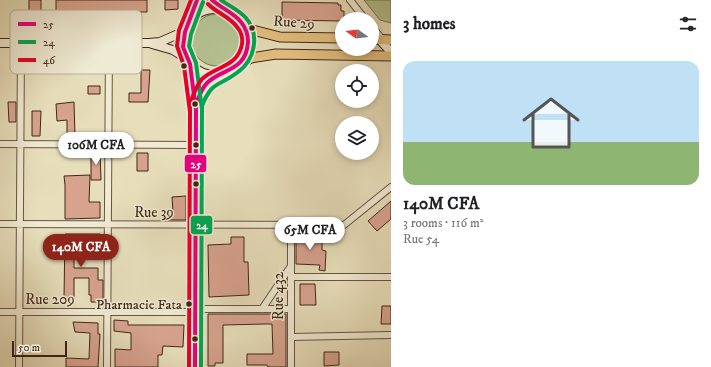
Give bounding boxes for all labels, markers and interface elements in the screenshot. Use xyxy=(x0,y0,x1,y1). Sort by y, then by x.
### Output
legend xyxy=(10,10,142,74)
street label: Rue 29 xyxy=(273,12,315,33)
north arrow xyxy=(335,12,379,56)
map controls xyxy=(335,12,379,160)
text: 3 homes xyxy=(403,13,456,35)
icon: filters xyxy=(677,13,699,35)
text: 25 xyxy=(43,18,54,32)
unlabelled marker xyxy=(247,23,257,33)
text: 24 xyxy=(43,36,55,50)
text: 46 xyxy=(43,54,56,68)
unlabelled marker xyxy=(179,61,189,71)
button: locate xyxy=(335,64,379,108)
icon: home xyxy=(515,87,587,159)
unlabelled marker xyxy=(190,99,200,109)
button: layers xyxy=(335,116,379,160)
pin: 106M CFA xyxy=(55,132,137,166)
text: 106M CFA xyxy=(67,137,125,153)
unlabelled marker xyxy=(191,140,201,150)
line badge: 25 xyxy=(184,154,207,173)
text: 25 xyxy=(191,158,202,172)
unlabelled marker xyxy=(191,179,201,189)
text: 140M CFA xyxy=(403,193,479,215)
street label: Rue 39 xyxy=(134,203,174,222)
line badge: 24 xyxy=(190,215,213,235)
text: 3 rooms · 116 m² xyxy=(403,215,484,231)
pin: 65M CFA xyxy=(273,217,347,251)
text: 24 xyxy=(196,219,209,233)
text: 65M CFA xyxy=(284,222,336,238)
text: Rue 54 xyxy=(403,231,439,247)
pin: 140M CFA xyxy=(40,234,122,268)
text: 140M CFA xyxy=(52,239,110,255)
street label: Rue 432 xyxy=(269,271,288,320)
street label: Rue 209 xyxy=(25,290,75,309)
place label: Pharmacie Fata xyxy=(96,296,182,314)
marker: Pharmacie Fata xyxy=(184,299,194,309)
unlabelled marker xyxy=(190,334,200,344)
scale bar xyxy=(12,339,67,358)
text: 50 m xyxy=(18,341,40,355)

